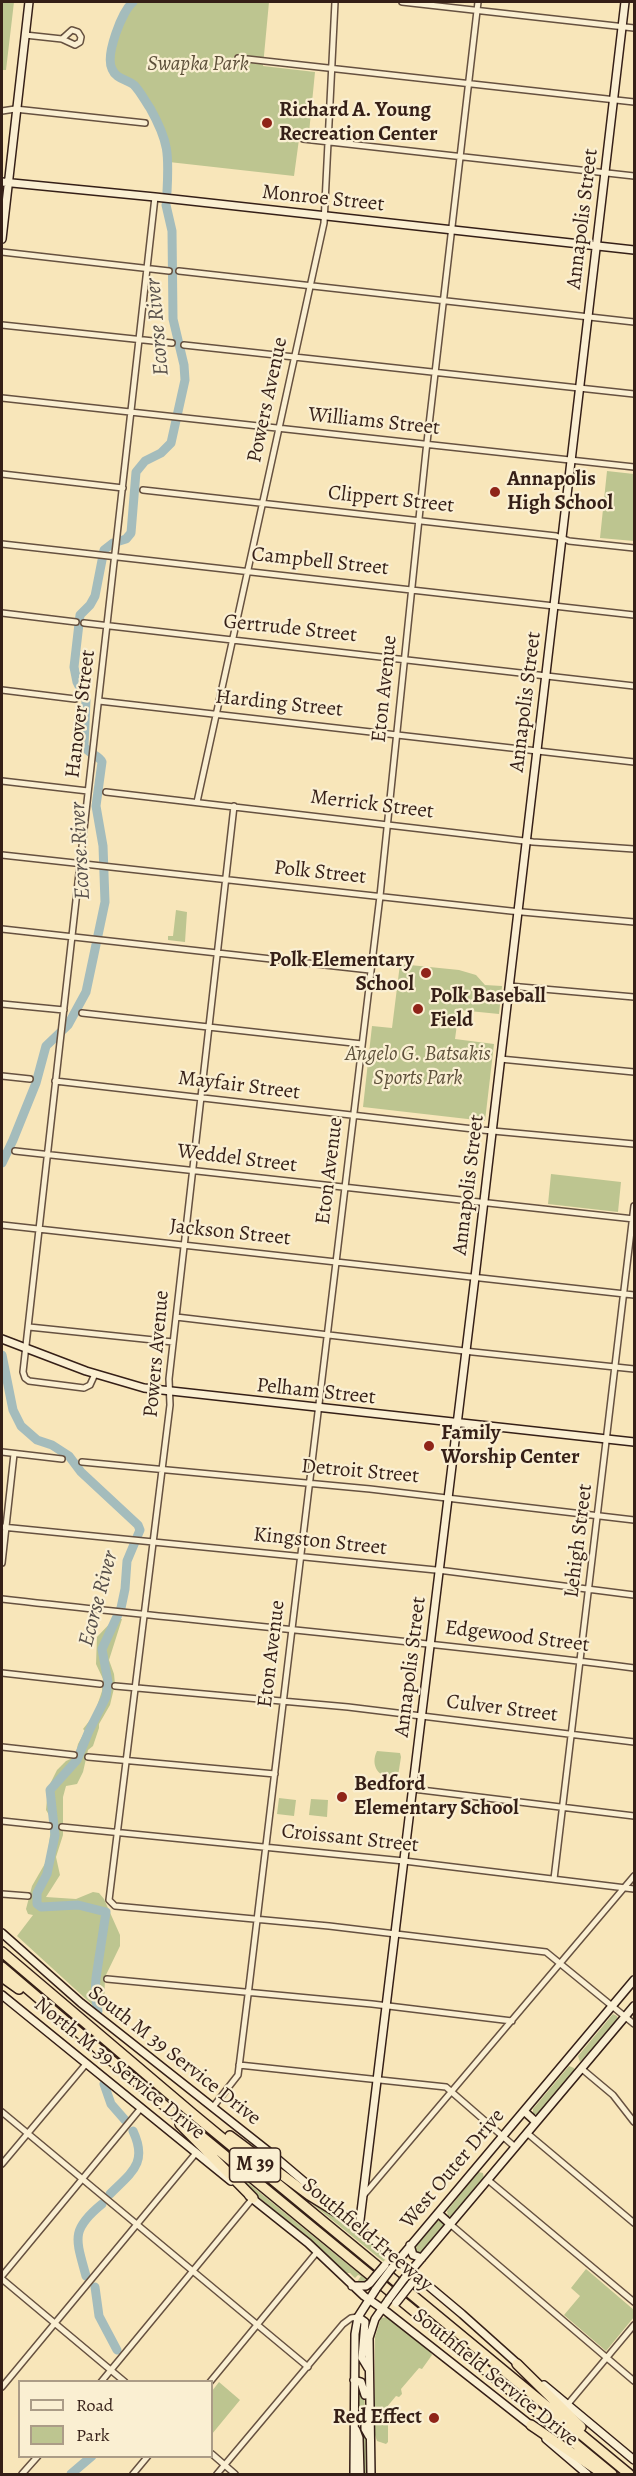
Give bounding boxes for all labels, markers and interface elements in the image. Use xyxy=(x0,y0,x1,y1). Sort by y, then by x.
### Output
park label: Swapka Park xyxy=(147,52,249,78)
place label: Richard A. Young Recreation Center xyxy=(279,98,438,148)
marker: Richard A. Young Recreation Center xyxy=(260,116,274,130)
street label: Annapolis Street xyxy=(562,147,604,291)
street label: Monroe Street xyxy=(261,180,385,218)
water label: Ecorse River xyxy=(141,277,175,377)
street label: Powers Avenue xyxy=(242,335,294,465)
street label: Williams Street xyxy=(307,403,441,441)
place label: Annapolis High School xyxy=(507,467,613,517)
street label: Clippert Street xyxy=(327,481,455,519)
marker: Annapolis High School xyxy=(488,485,502,499)
street label: Campbell Street xyxy=(250,542,390,582)
street label: Gertrude Street xyxy=(222,609,358,649)
street label: Annapolis Street xyxy=(505,630,547,774)
street label: Eton Avenue xyxy=(367,634,403,744)
street label: Hanover Street xyxy=(61,648,101,780)
street label: Harding Street xyxy=(214,685,344,723)
street label: Merrick Street xyxy=(309,785,435,825)
water label: Ecorse River xyxy=(65,802,97,900)
street label: Polk Street xyxy=(273,856,367,890)
place label: Polk Elementary School xyxy=(269,948,414,998)
marker: Polk Elementary School xyxy=(419,966,433,980)
place label: Polk Baseball Field xyxy=(430,984,546,1034)
marker: Polk Baseball Field xyxy=(411,1002,425,1016)
park label: Angelo G. Batsakis Sports Park xyxy=(345,1042,491,1092)
street label: Mayfair Street xyxy=(177,1066,301,1106)
street label: Annapolis Street xyxy=(448,1113,490,1257)
street label: Eton Avenue xyxy=(311,1116,349,1226)
street label: Weddel Street xyxy=(176,1139,298,1179)
street label: Jackson Street xyxy=(168,1214,292,1252)
street label: Powers Avenue xyxy=(139,1289,175,1419)
street label: Pelham Street xyxy=(255,1373,377,1411)
place label: Family Worship Center xyxy=(441,1421,580,1471)
marker: Family Worship Center xyxy=(422,1439,436,1453)
street label: Detroit Street xyxy=(300,1454,420,1490)
street label: Lehigh Street xyxy=(560,1483,598,1599)
street label: Kingston Street xyxy=(252,1522,388,1562)
water label: Ecorse River xyxy=(74,1548,124,1650)
street label: Annapolis Street xyxy=(390,1595,432,1739)
street label: Eton Avenue xyxy=(253,1599,291,1709)
street label: Edgewood Street xyxy=(443,1616,591,1658)
street label: Culver Street xyxy=(445,1690,559,1728)
place label: Bedford Elementary School xyxy=(354,1772,519,1822)
marker: Bedford Elementary School xyxy=(335,1790,349,1804)
street label: Croissant Street xyxy=(280,1819,420,1859)
street label: South M 39 Service Drive xyxy=(83,1981,265,2131)
street label: North M 39 Service Drive xyxy=(28,1992,210,2146)
street label: West Outer Drive xyxy=(396,2104,510,2234)
road number: M 39 xyxy=(230,2148,280,2182)
street label: Southfield Freeway xyxy=(296,2173,438,2297)
street label: Southfield Service Drive xyxy=(407,2303,583,2453)
legend xyxy=(18,2380,213,2458)
text: Road xyxy=(76,2393,113,2417)
place label: Red Effect xyxy=(333,2405,422,2431)
marker: Red Effect xyxy=(427,2411,441,2425)
text: Park xyxy=(76,2423,110,2447)

